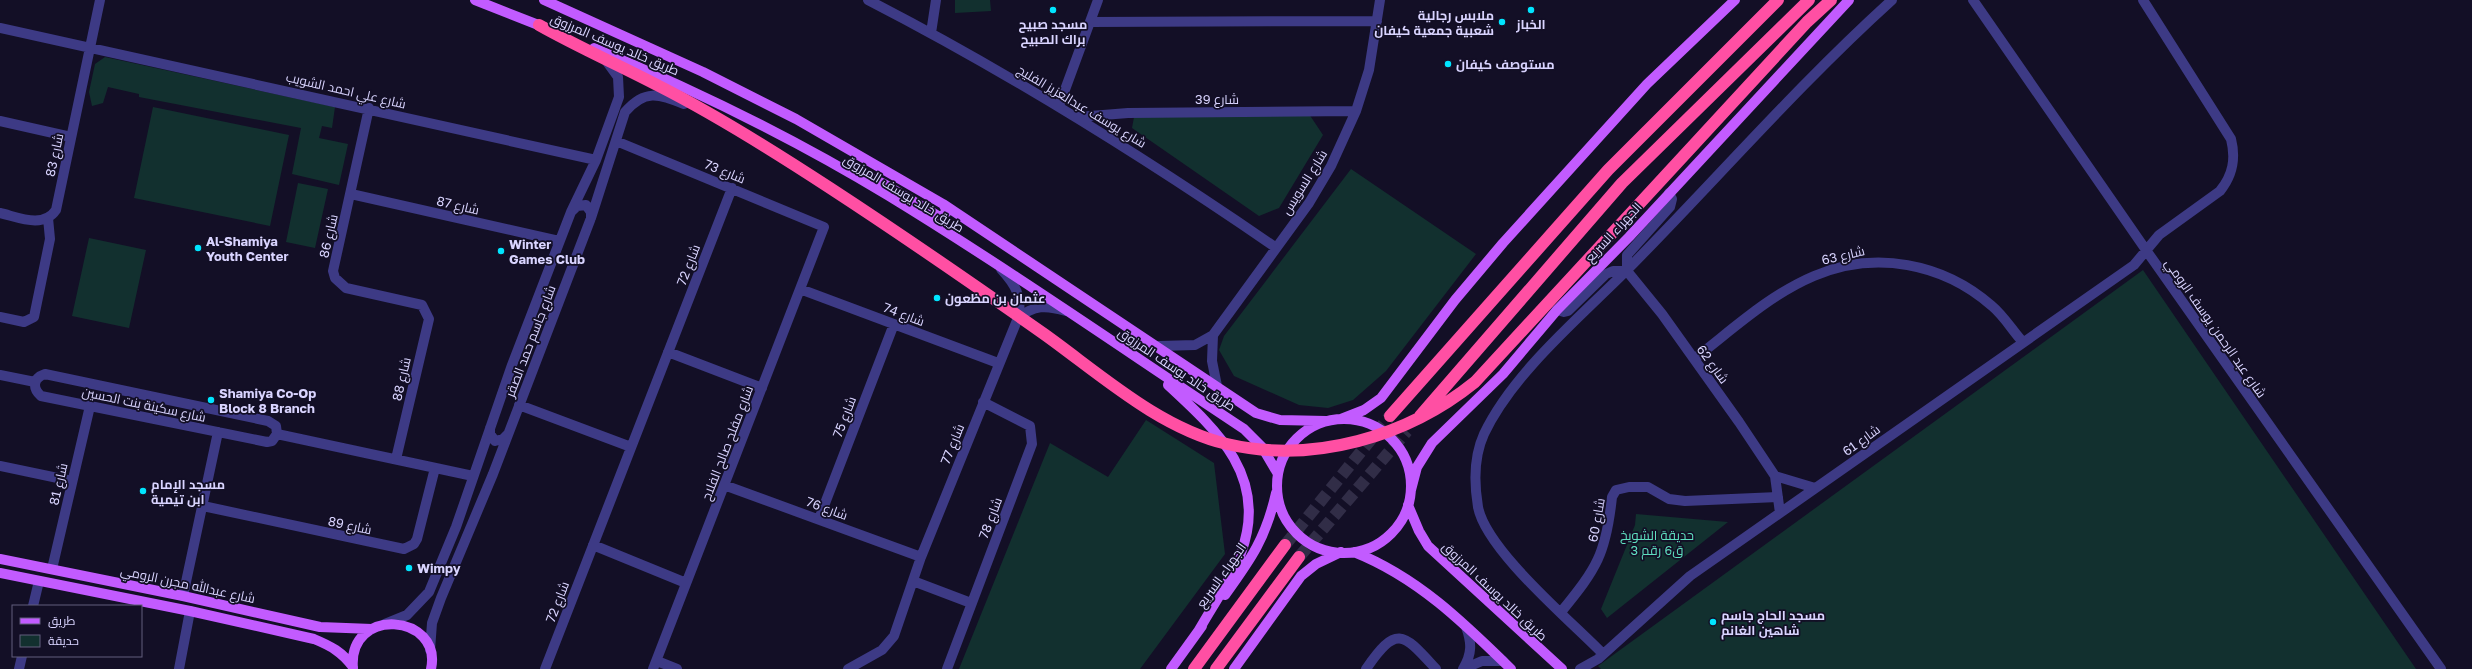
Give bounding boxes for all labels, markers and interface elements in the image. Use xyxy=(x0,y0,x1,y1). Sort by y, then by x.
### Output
marker: مسجد صبيح براك الصبيح xyxy=(1048,5,1058,15)
marker: الخباز xyxy=(1526,5,1536,15)
place label: ملابس رجالية شعبية جمعية كيفان xyxy=(1374,7,1494,38)
street label: طريق خالد يوسف المرزوق xyxy=(548,10,682,78)
place label: مسجد صبيح براك الصبيح xyxy=(1019,16,1087,48)
place label: الخباز xyxy=(1515,16,1546,33)
marker: ملابس رجالية شعبية جمعية كيفان xyxy=(1497,17,1507,27)
place label: مستوصف كيفان xyxy=(1456,56,1555,73)
marker: مستوصف كيفان xyxy=(1443,59,1453,69)
street label: شارع يوسف عبدالعزيز الفليج xyxy=(1014,61,1149,152)
street label: شارع علي احمد الشويب xyxy=(284,68,408,115)
street label: 39 شارع xyxy=(1195,91,1239,108)
street label: شارع 83 xyxy=(42,132,67,178)
street label: شارع السويس xyxy=(1278,146,1331,218)
street label: طريق خالد يوسف المرزوق xyxy=(841,151,967,235)
street label: شارع 73 xyxy=(702,156,748,187)
street label: شارع 87 xyxy=(435,192,481,219)
street label: الجهراء السريع xyxy=(1581,199,1645,266)
street label: شارع 86 xyxy=(315,213,342,260)
place label: Al-Shamiya Youth Center xyxy=(206,233,289,264)
place label: Winter Games Club xyxy=(509,236,585,267)
street label: شارع 72 xyxy=(673,242,704,288)
street label: شارع 63 xyxy=(1820,242,1866,269)
marker: Al-Shamiya Youth Center xyxy=(193,243,203,253)
marker: Winter Games Club xyxy=(496,246,506,256)
street label: شارع عبد الرحمن يوسف الرومي xyxy=(2159,255,2270,402)
street label: شارع جاسم حمد الصقر xyxy=(501,283,561,401)
place label: عثمان بن مظعون xyxy=(945,290,1045,307)
marker: عثمان بن مظعون xyxy=(932,293,942,303)
street label: شارع 74 xyxy=(881,299,927,330)
street label: طريق خالد يوسف المرزوق xyxy=(1115,324,1239,414)
street label: شارع 62 xyxy=(1693,342,1732,387)
street label: شارع 88 xyxy=(388,356,415,403)
street label: شارع سكينة بنت الحسين xyxy=(80,383,207,426)
street label: شارع مفلح صالح الفلاح xyxy=(698,383,757,503)
place label: Shamiya Co-Op Block 8 Branch xyxy=(219,385,316,416)
street label: شارع 75 xyxy=(829,394,860,440)
marker: Shamiya Co-Op Block 8 Branch xyxy=(206,395,216,405)
street label: شارع 77 xyxy=(937,421,968,467)
street label: شارع 61 xyxy=(1839,421,1884,460)
street label: شارع 81 xyxy=(45,461,72,507)
place label: مسجد الإمام ابن تيمية xyxy=(151,476,225,507)
marker: مسجد الإمام ابن تيمية xyxy=(138,486,148,496)
street label: شارع 76 xyxy=(804,493,850,524)
street label: شارع 78 xyxy=(975,495,1006,541)
street label: شارع 60 xyxy=(1584,497,1609,543)
street label: شارع 89 xyxy=(326,513,373,538)
park label: حديقة الشويخ ق6 رقم 3 xyxy=(1620,527,1694,560)
street label: طريق خالد يوسف المرزوق xyxy=(1439,538,1551,644)
street label: الجهراء السريع xyxy=(1193,539,1250,611)
place label: Wimpy xyxy=(417,560,461,576)
street label: شارع عبدالله مجرن الرومي xyxy=(119,562,257,609)
marker: Wimpy xyxy=(404,563,414,573)
street label: شارع 72 xyxy=(542,579,573,625)
legend xyxy=(12,605,142,657)
place label: مسجد الحاج جاسم شاهين الغانم xyxy=(1721,607,1825,640)
text: طريق xyxy=(48,613,76,628)
marker: مسجد الحاج جاسم شاهين الغانم xyxy=(1708,617,1718,627)
text: حديقة xyxy=(48,633,79,648)

